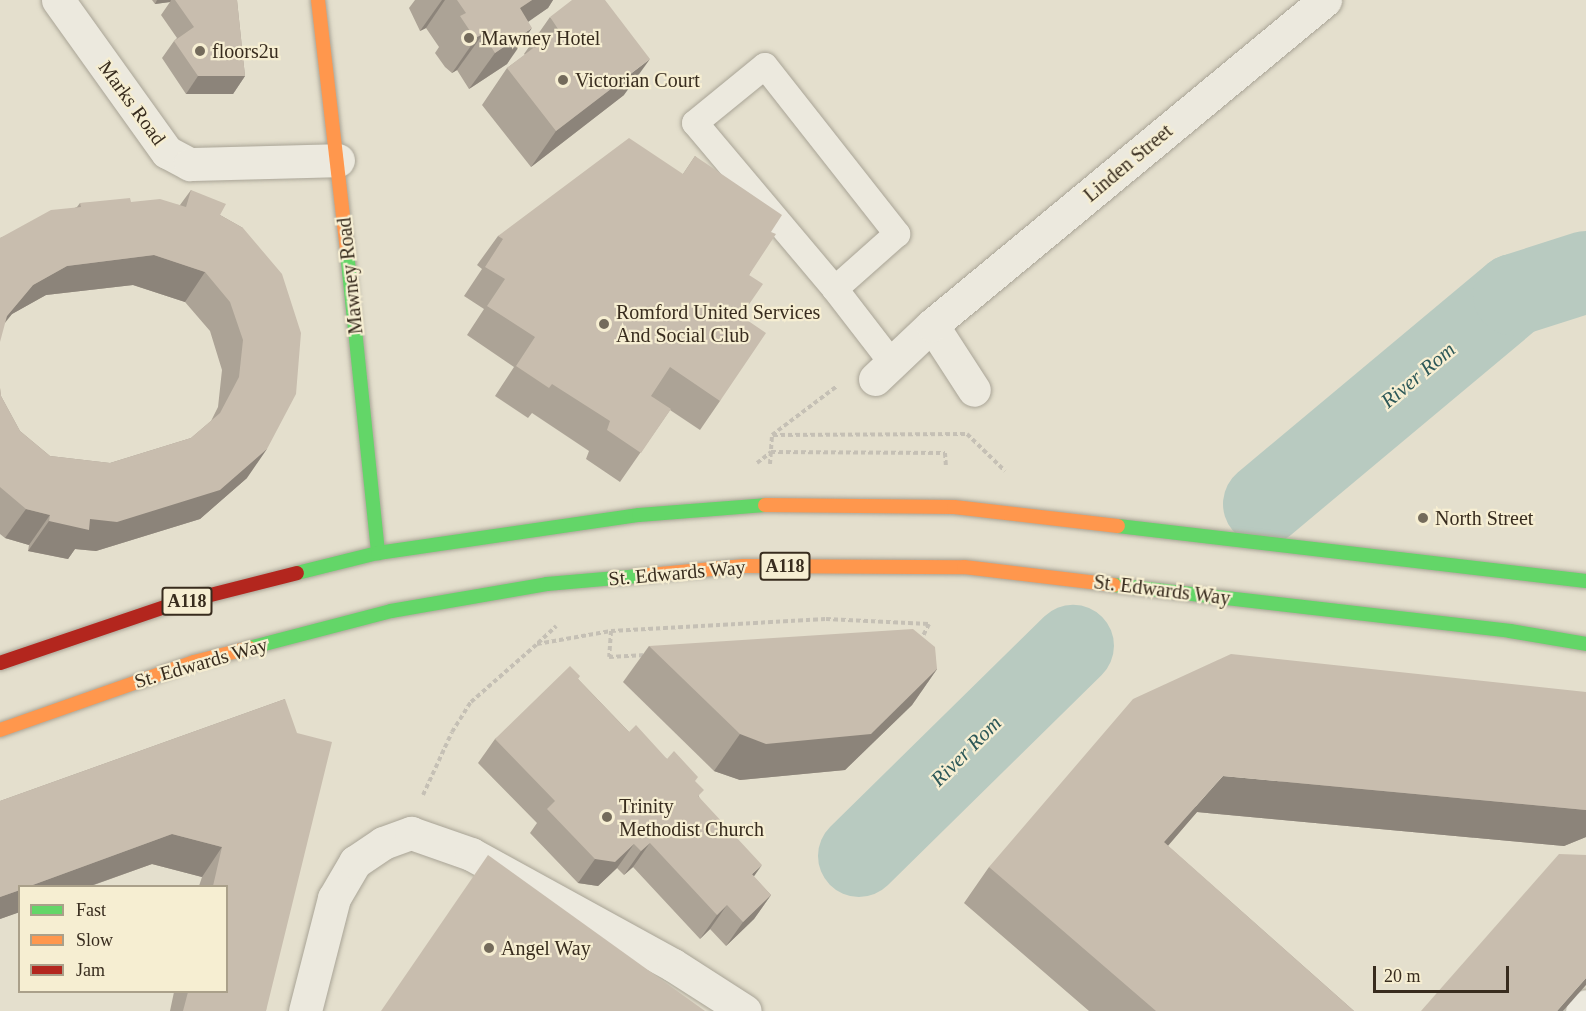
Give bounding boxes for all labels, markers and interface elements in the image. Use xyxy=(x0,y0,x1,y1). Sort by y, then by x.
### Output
place label: Mawney Hotel xyxy=(481,26,600,50)
marker: Mawney Hotel xyxy=(462,31,476,45)
place label: floors2u xyxy=(212,39,279,63)
marker: floors2u xyxy=(193,44,207,58)
street label: Marks Road xyxy=(93,56,171,150)
place label: Victorian Court xyxy=(575,68,700,92)
marker: Victorian Court xyxy=(556,73,570,87)
street label: Linden Street xyxy=(1079,119,1177,207)
street label: Mawney Road xyxy=(332,216,368,336)
place label: Romford United Services And Social Club xyxy=(616,300,820,347)
marker: Romford United Services And Social Club xyxy=(597,317,611,331)
water label: River Rom xyxy=(1376,337,1460,413)
place label: North Street xyxy=(1435,506,1533,530)
marker: North Street xyxy=(1416,511,1430,525)
road number: A118 xyxy=(758,551,812,581)
street label: St. Edwards Way xyxy=(607,555,747,591)
street label: St. Edwards Way xyxy=(1092,570,1232,610)
road number: A118 xyxy=(160,586,214,616)
street label: St. Edwards Way xyxy=(131,632,271,694)
water label: River Rom xyxy=(926,711,1006,791)
place label: Trinity Methodist Church xyxy=(619,794,764,841)
marker: Trinity Methodist Church xyxy=(600,810,614,824)
legend xyxy=(18,885,228,993)
text: Fast xyxy=(76,900,106,920)
text: Slow xyxy=(76,930,113,950)
place label: Angel Way xyxy=(501,936,591,960)
marker: Angel Way xyxy=(482,941,496,955)
scale bar xyxy=(1376,954,1512,992)
text: Jam xyxy=(76,960,105,980)
text: 20 m xyxy=(1384,966,1421,986)

